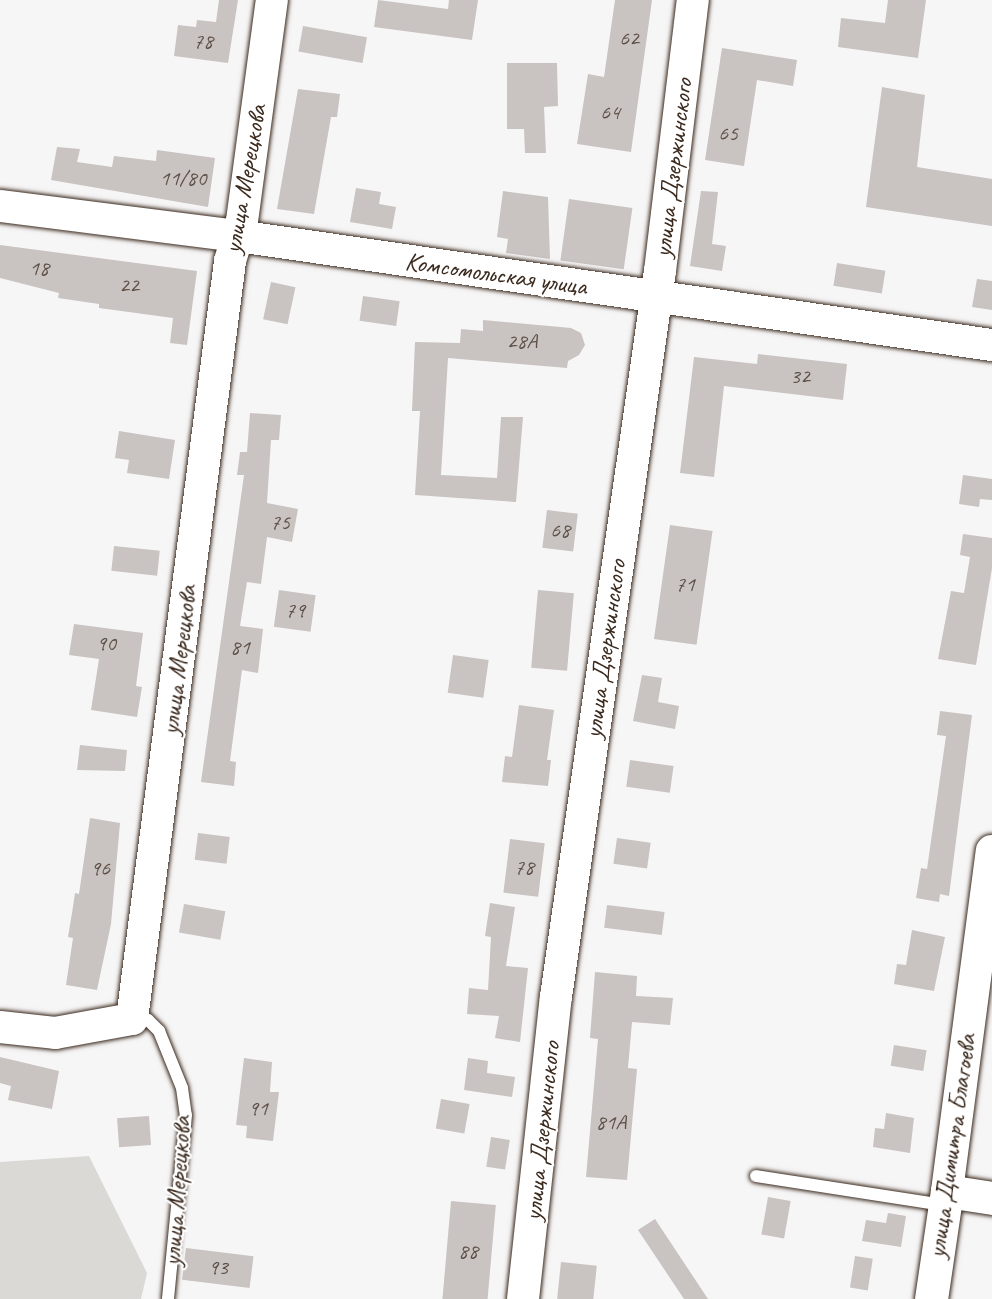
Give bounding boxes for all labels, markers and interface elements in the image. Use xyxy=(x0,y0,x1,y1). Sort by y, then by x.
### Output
house number: 62 xyxy=(619,26,639,52)
house number: 78 xyxy=(193,29,213,55)
street label: улица Дзержинского xyxy=(647,78,699,258)
house number: 64 xyxy=(600,100,620,126)
street label: улица Мерецкова xyxy=(217,103,273,255)
house number: 65 xyxy=(718,121,738,147)
house number: 11/80 xyxy=(160,166,206,192)
street label: Комсомольская улица xyxy=(402,246,590,302)
house number: 18 xyxy=(29,256,49,282)
house number: 22 xyxy=(119,273,139,299)
house number: 28А xyxy=(507,329,537,355)
house number: 32 xyxy=(790,364,810,390)
house number: 75 xyxy=(270,510,290,536)
house number: 68 xyxy=(550,518,570,544)
street label: улица Дзержинского xyxy=(577,559,633,739)
house number: 71 xyxy=(675,572,695,598)
street label: улица Мерецкова xyxy=(154,584,204,736)
house number: 79 xyxy=(285,598,305,624)
house number: 90 xyxy=(96,631,116,657)
house number: 81 xyxy=(230,635,250,661)
house number: 78 xyxy=(514,855,534,881)
house number: 96 xyxy=(90,856,110,882)
street label: улица Димитра Благоева xyxy=(921,1030,983,1262)
street label: улица Дзержинского xyxy=(517,1041,567,1221)
house number: 91 xyxy=(248,1096,268,1122)
house number: 81А xyxy=(596,1110,626,1136)
street label: улица Мерецкова xyxy=(156,1115,198,1267)
house number: 88 xyxy=(458,1239,478,1265)
house number: 93 xyxy=(208,1255,228,1281)

